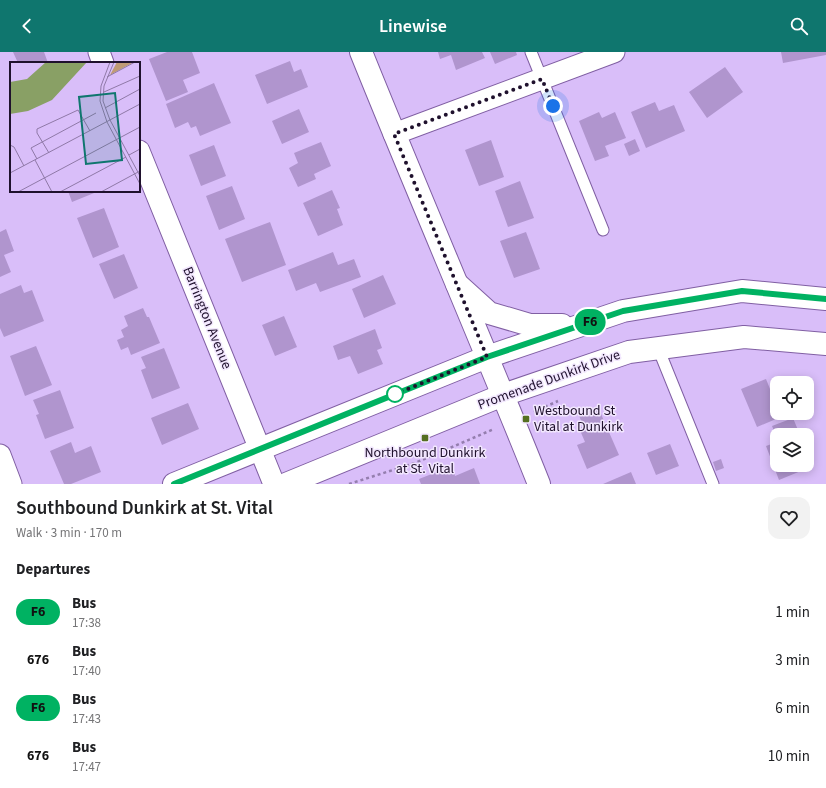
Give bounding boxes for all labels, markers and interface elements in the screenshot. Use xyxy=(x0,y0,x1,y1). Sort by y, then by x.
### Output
text: Linewise xyxy=(379,14,447,39)
icon: back xyxy=(16,15,38,37)
icon: search xyxy=(788,15,810,37)
inset map xyxy=(10,62,140,192)
your location xyxy=(543,96,563,116)
street label: Barrington Avenue xyxy=(177,264,237,372)
line badge: F6 xyxy=(572,309,608,335)
text: F6 xyxy=(583,312,597,332)
street label: Promenade Dunkirk Drive xyxy=(475,345,623,415)
map controls xyxy=(770,376,814,472)
button: locate xyxy=(770,376,814,420)
unlabelled marker xyxy=(386,385,404,403)
place label: Westbound St Vital at Dunkirk xyxy=(534,401,623,437)
marker: Westbound St Vital at Dunkirk xyxy=(521,414,531,424)
button: layers xyxy=(770,428,814,472)
marker: Northbound Dunkirk at St. Vital xyxy=(420,433,430,443)
place label: Northbound Dunkirk at St. Vital xyxy=(364,443,486,479)
text: Southbound Dunkirk at St. Vital xyxy=(16,495,273,522)
button: heart xyxy=(768,497,810,539)
text: Walk · 3 min · 170 m xyxy=(16,524,122,542)
text: Departures xyxy=(16,559,90,580)
text: Bus xyxy=(72,593,96,614)
text: F6 xyxy=(31,602,45,622)
text: 1 min xyxy=(775,602,810,623)
text: 17:38 xyxy=(72,614,101,632)
text: Bus xyxy=(72,641,96,662)
text: 676 xyxy=(27,650,49,670)
text: 3 min xyxy=(775,650,810,671)
text: 17:40 xyxy=(72,662,101,680)
text: Bus xyxy=(72,689,96,710)
text: F6 xyxy=(31,698,45,718)
text: 6 min xyxy=(775,698,810,719)
text: 17:43 xyxy=(72,710,101,728)
text: Bus xyxy=(72,737,96,758)
text: 676 xyxy=(27,746,49,766)
text: 10 min xyxy=(768,746,810,767)
text: 17:47 xyxy=(72,758,101,776)

